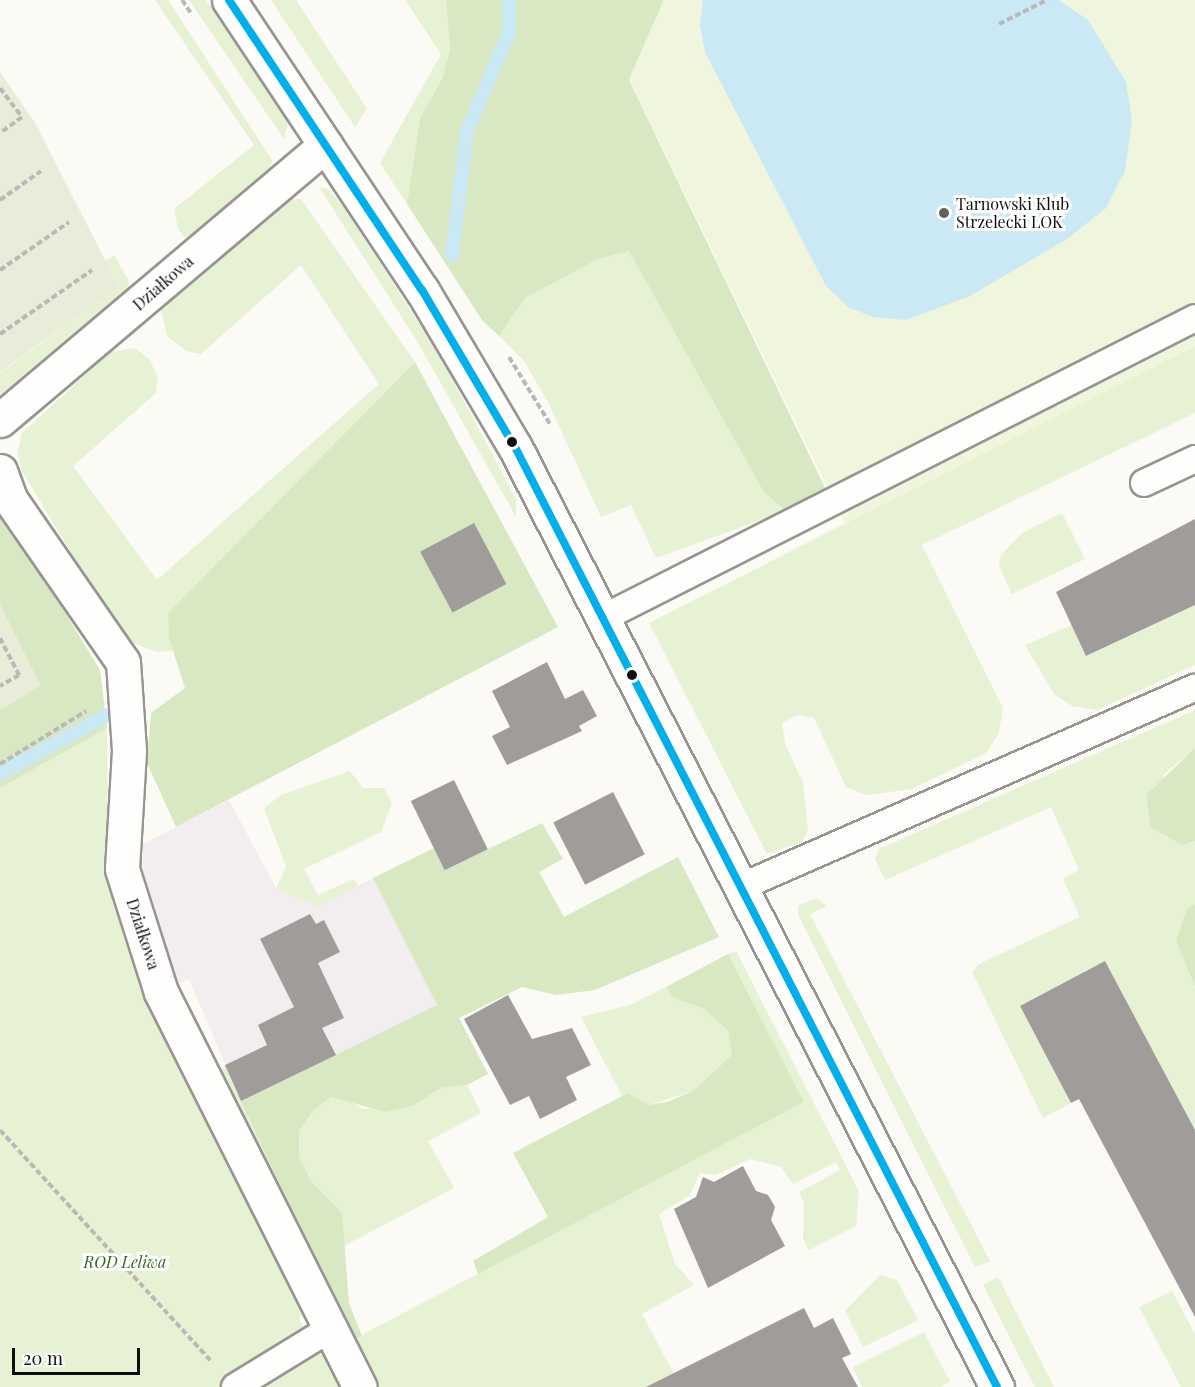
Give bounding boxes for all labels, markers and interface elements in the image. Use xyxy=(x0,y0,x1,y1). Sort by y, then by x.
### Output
place label: Tarnowski Klub Strzelecki LOK xyxy=(956,194,1069,232)
marker: Tarnowski Klub Strzelecki LOK xyxy=(937,206,951,220)
street label: Działkowa xyxy=(129,252,197,314)
unlabelled marker xyxy=(506,436,518,448)
unlabelled marker xyxy=(626,669,638,681)
street label: Działkowa xyxy=(122,896,164,972)
park label: ROD Leliwa xyxy=(84,1252,166,1272)
scale bar xyxy=(15,1336,142,1374)
text: 20 m xyxy=(23,1346,63,1370)

